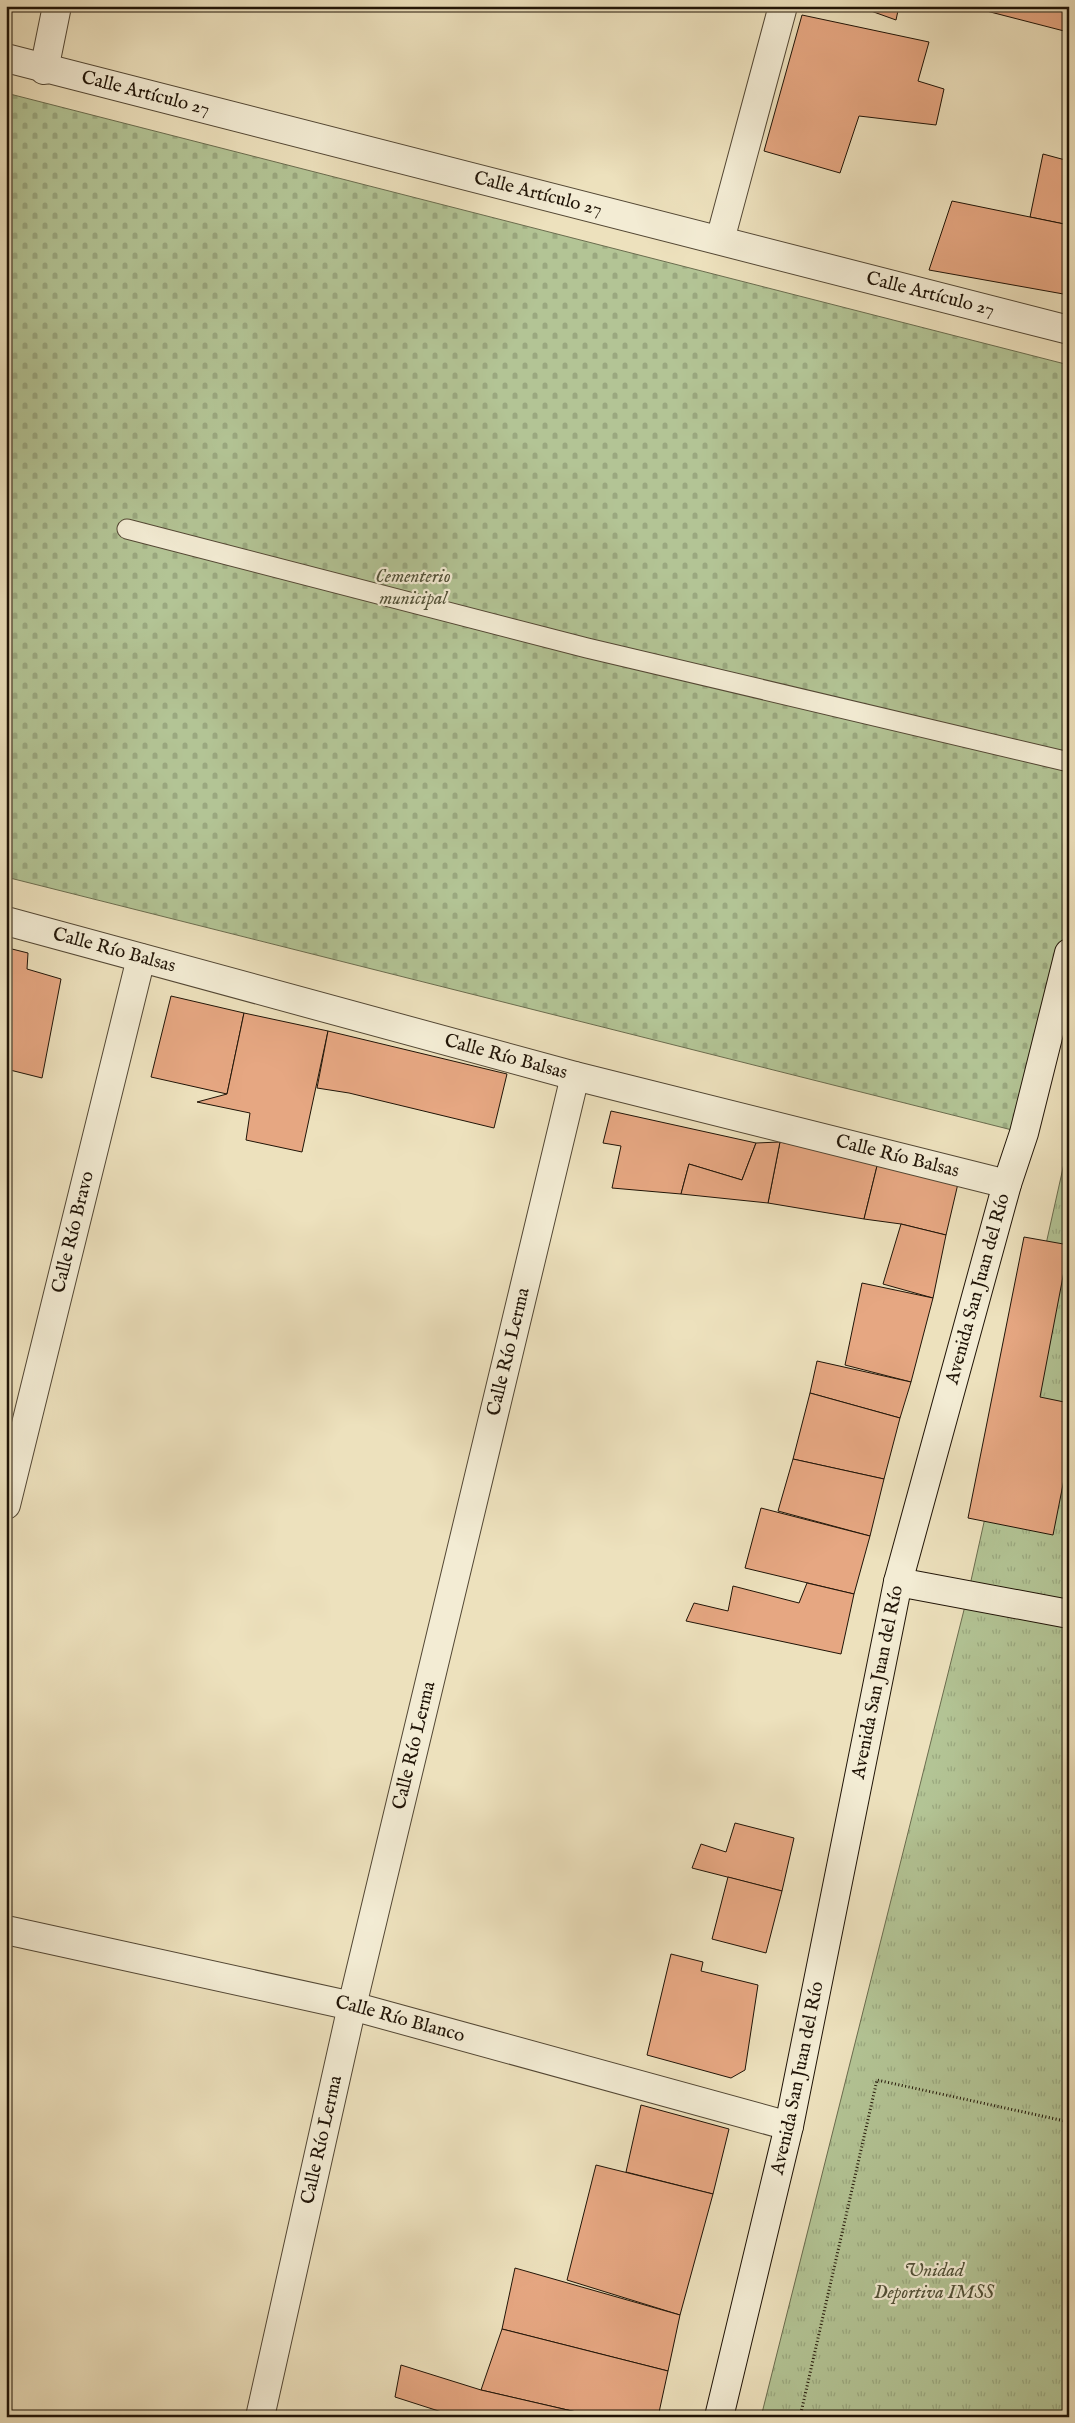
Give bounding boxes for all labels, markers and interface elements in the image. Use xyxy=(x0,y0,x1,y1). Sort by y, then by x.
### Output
street label: Calle Artículo 27 xyxy=(79,66,212,122)
street label: Calle Artículo 27 xyxy=(471,166,605,222)
street label: Calle Artículo 27 xyxy=(864,267,997,322)
park label: Cementerio municipal xyxy=(375,565,451,611)
street label: Calle Río Balsas xyxy=(50,922,178,979)
street label: Calle Río Balsas xyxy=(442,1029,570,1085)
street label: Calle Río Balsas xyxy=(833,1130,962,1184)
street label: Calle Río Bravo xyxy=(47,1169,100,1296)
street label: Avenida San Juan del Río xyxy=(940,1191,1016,1388)
street label: Calle Río Lerma xyxy=(482,1284,536,1418)
street label: Avenida San Juan del Río xyxy=(847,1583,909,1782)
street label: Calle Río Lerma xyxy=(387,1678,442,1812)
street label: Avenida San Juan del Río xyxy=(765,1979,830,2178)
street label: Calle Río Blanco xyxy=(333,1991,467,2048)
street label: Calle Río Lerma xyxy=(296,2072,348,2206)
park label: Unidad Deportiva IMSS xyxy=(874,2259,995,2305)

